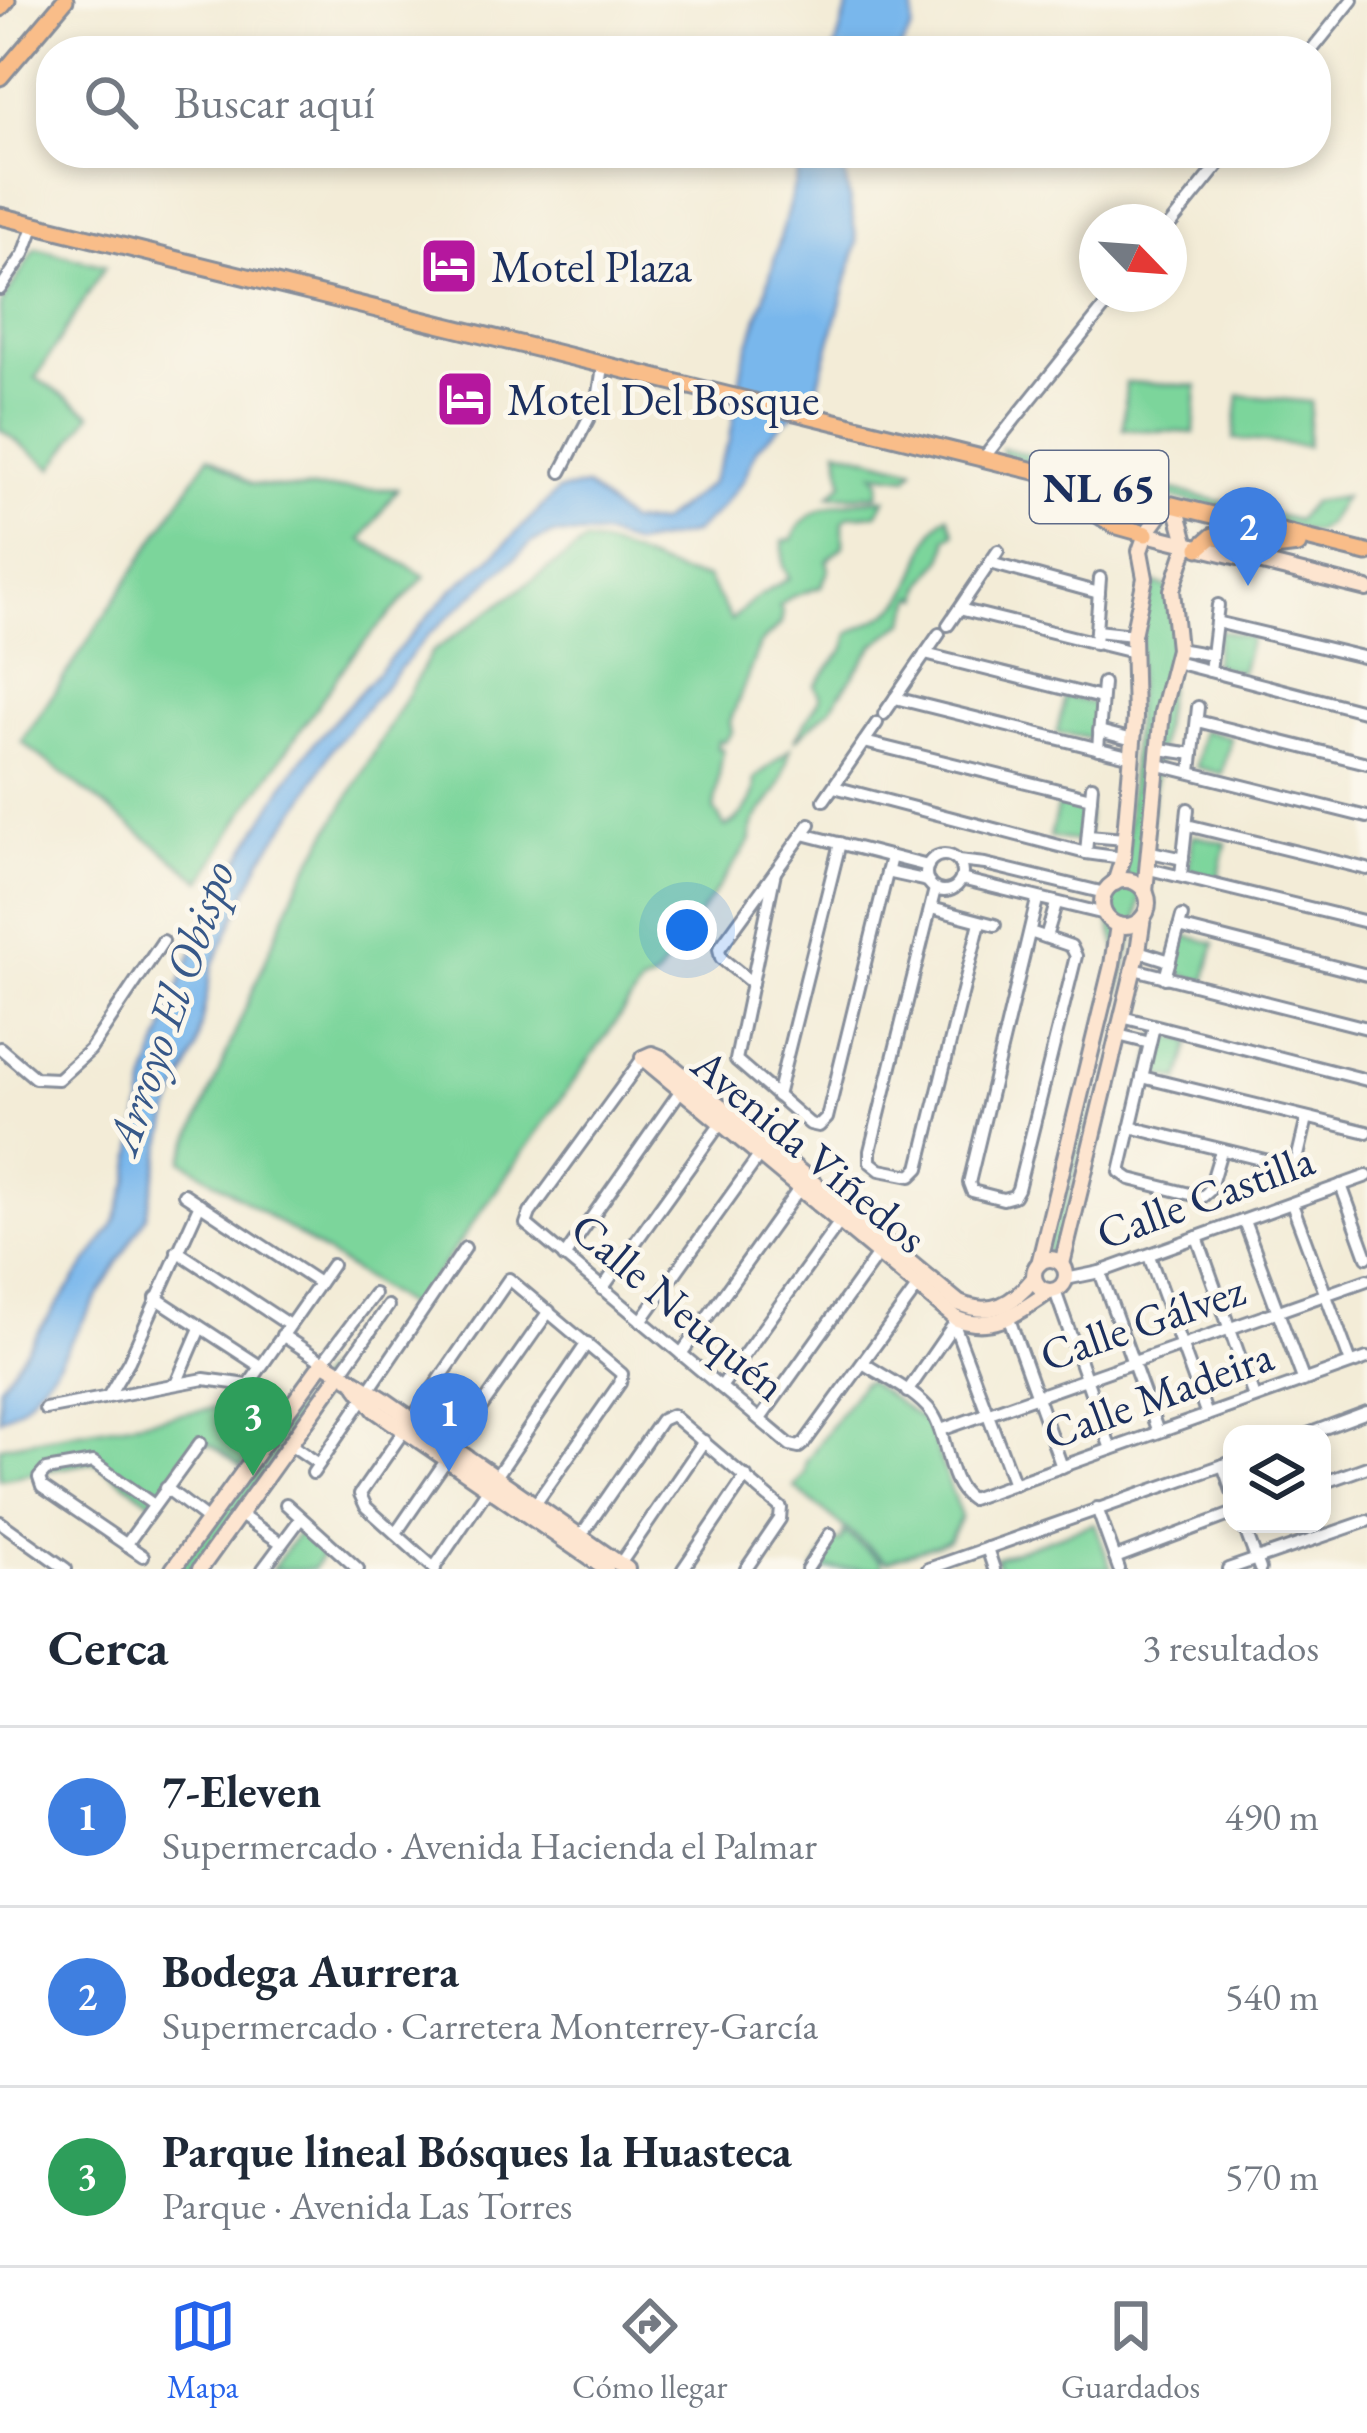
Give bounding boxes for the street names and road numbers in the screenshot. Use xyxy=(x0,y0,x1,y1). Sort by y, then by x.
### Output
road number: NL 65 xyxy=(1030,451,1168,523)
street label: Avenida Viñedos xyxy=(680,1034,940,1265)
street label: Calle Castilla xyxy=(1088,1130,1322,1262)
street label: Calle Neuquén xyxy=(559,1199,799,1413)
street label: Calle Gálvez xyxy=(1032,1260,1252,1384)
street label: Calle Madeira xyxy=(1035,1326,1281,1462)

